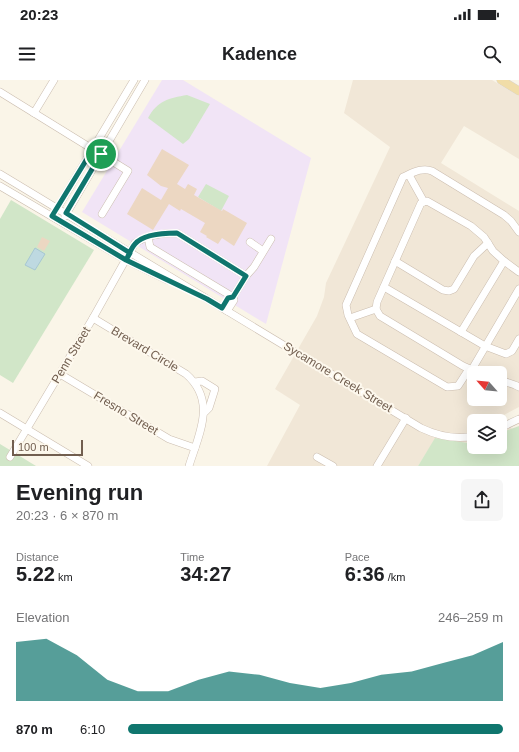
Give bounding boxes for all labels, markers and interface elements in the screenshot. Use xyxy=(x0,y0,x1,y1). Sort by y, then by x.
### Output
text: 20:23 xyxy=(20,6,58,23)
icon: menu xyxy=(16,43,38,65)
icon: search xyxy=(481,43,503,65)
text: Kadence xyxy=(222,44,297,64)
pin xyxy=(84,137,118,171)
icon: arrive xyxy=(90,143,112,165)
street label: Brevard Circle xyxy=(109,323,181,375)
street label: Penn Street xyxy=(49,324,94,386)
street label: Sycamore Creek Street xyxy=(281,339,396,415)
north arrow xyxy=(467,366,507,406)
map controls xyxy=(467,366,507,454)
street label: Fresno Street xyxy=(91,388,161,438)
button: layers xyxy=(467,414,507,454)
scale bar xyxy=(12,438,83,457)
text: 100 m xyxy=(18,441,49,453)
button: share xyxy=(461,479,503,521)
text: Evening run xyxy=(16,480,143,505)
text: 20:23 · 6 × 870 m xyxy=(16,508,118,523)
text: Distance xyxy=(16,551,59,563)
text: Time xyxy=(180,551,204,563)
text: Pace xyxy=(345,551,370,563)
text: 5.22 xyxy=(16,563,55,585)
text: 34:27 xyxy=(180,563,231,585)
text: 6:36 xyxy=(345,563,385,585)
text: km xyxy=(55,571,73,583)
text: /km xyxy=(385,571,405,583)
text: Elevation xyxy=(16,610,69,625)
text: 246–259 m xyxy=(438,610,503,625)
text: 870 m xyxy=(16,722,53,737)
text: 6:10 xyxy=(80,722,105,737)

